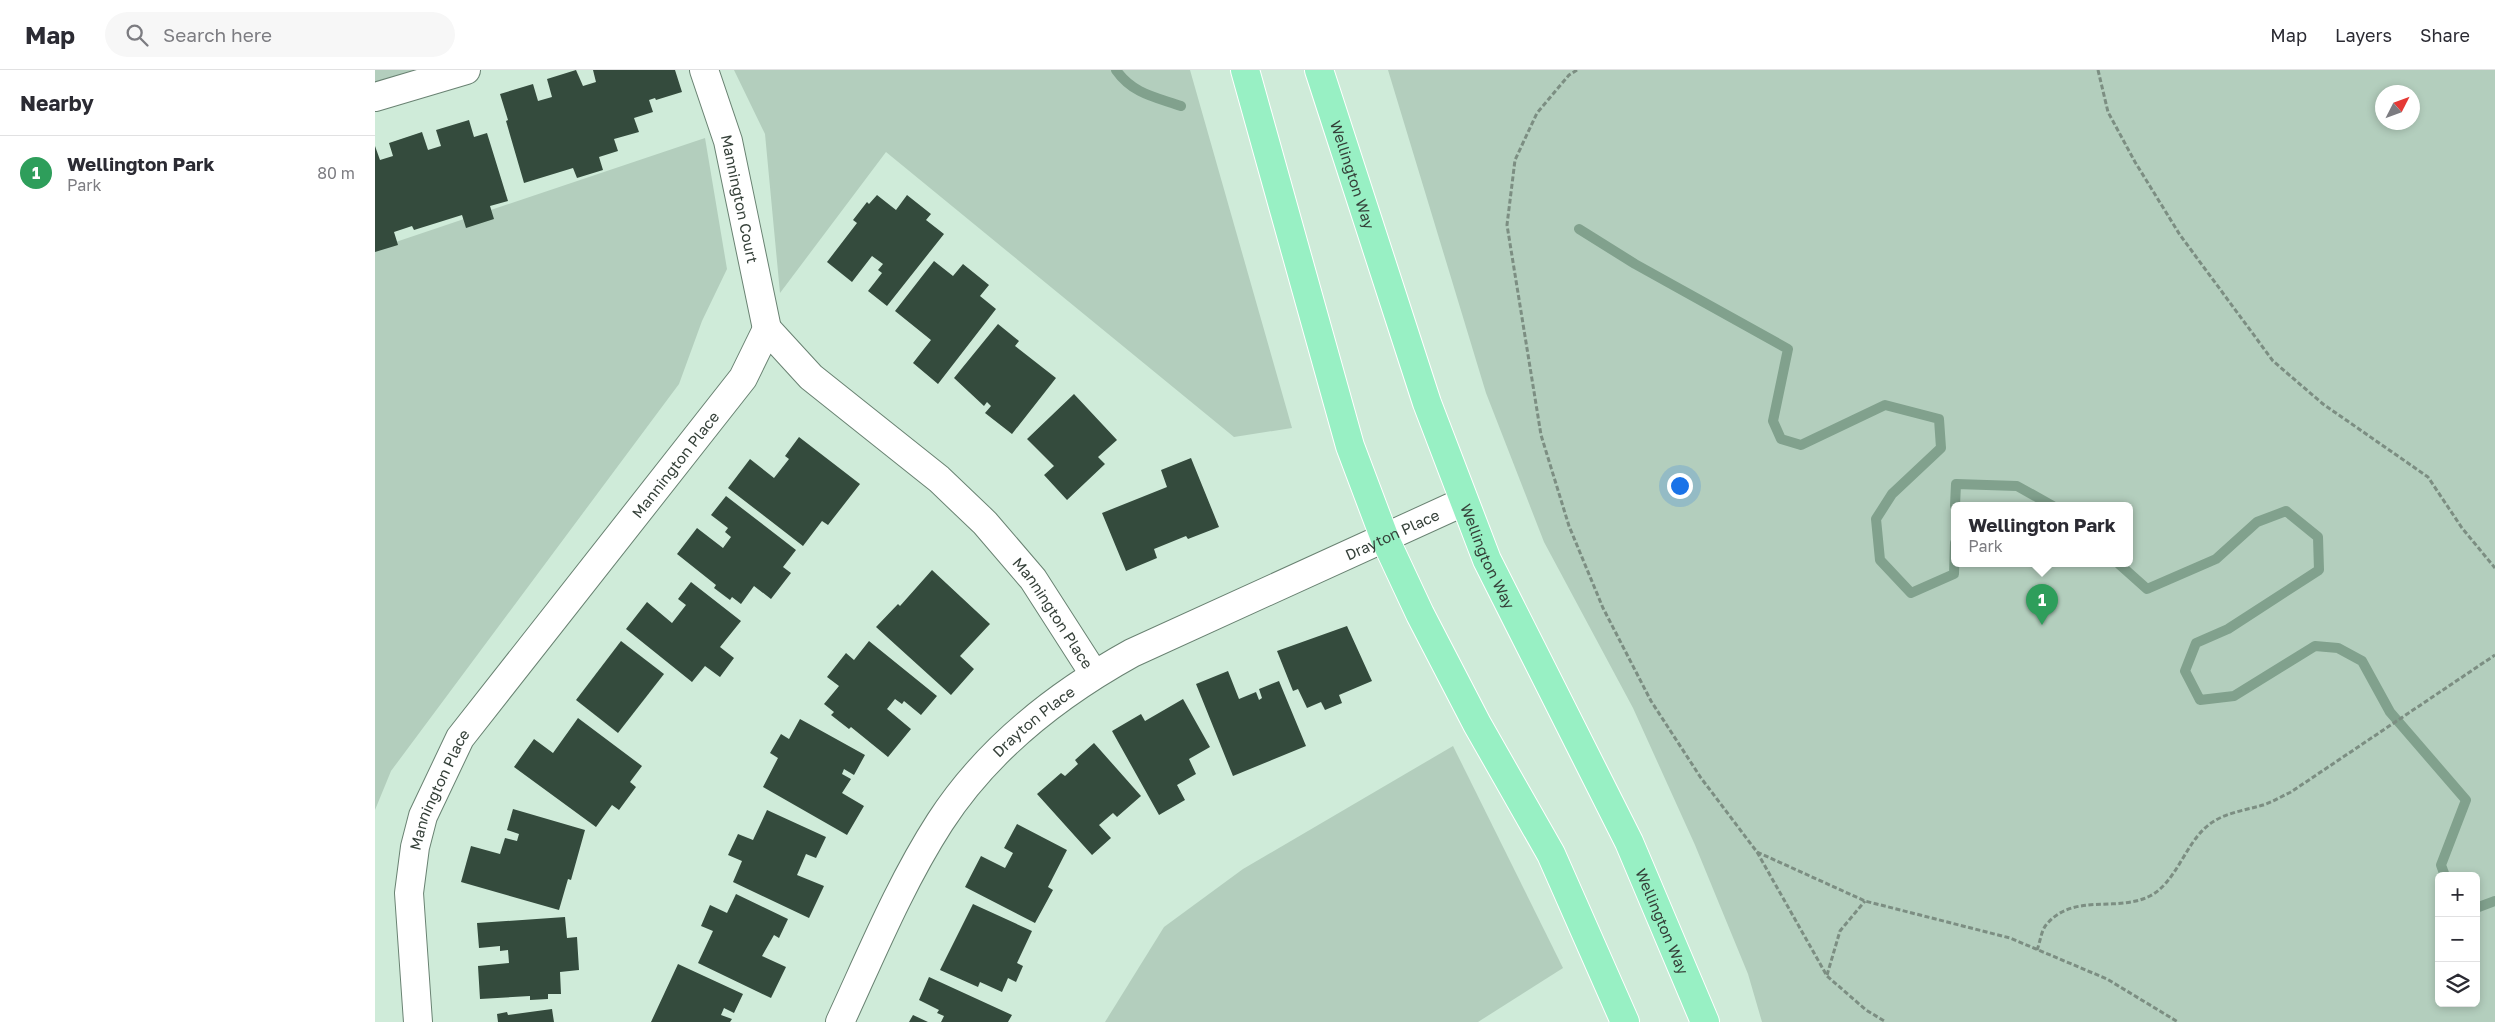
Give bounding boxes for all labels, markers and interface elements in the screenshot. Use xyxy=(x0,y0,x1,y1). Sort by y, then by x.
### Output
search box xyxy=(105,12,455,57)
text: Map xyxy=(25,20,75,49)
icon: search xyxy=(123,21,151,49)
text: Search here xyxy=(163,23,272,46)
text: Map xyxy=(2270,24,2307,46)
text: Layers xyxy=(2335,24,2392,46)
text: Share xyxy=(2420,24,2470,46)
north arrow xyxy=(2375,85,2420,130)
text: Nearby xyxy=(20,90,94,116)
street label: Wellington Way xyxy=(1327,118,1379,232)
street label: Mannington Court xyxy=(718,133,762,265)
text: Wellington Park xyxy=(67,152,215,175)
text: 1 xyxy=(32,163,40,183)
text: 80 m xyxy=(317,163,355,183)
text: Park xyxy=(67,175,102,195)
street label: Mannington Place xyxy=(628,407,723,521)
your location xyxy=(1667,473,1693,499)
street label: Wellington Way xyxy=(1457,501,1519,612)
popup xyxy=(1951,502,2133,567)
street label: Drayton Place xyxy=(1342,505,1442,564)
text: Wellington Park xyxy=(1968,513,2116,536)
text: Park xyxy=(1968,536,2003,556)
street label: Mannington Place xyxy=(1009,553,1097,672)
pin: 1 xyxy=(2026,584,2058,625)
street label: Drayton Place xyxy=(989,682,1078,760)
street label: Mannington Place xyxy=(406,725,473,852)
street label: Wellington Way xyxy=(1632,866,1693,977)
map controls xyxy=(2435,872,2480,1007)
button: + xyxy=(2435,872,2480,917)
button: − xyxy=(2435,917,2480,962)
button: layers xyxy=(2435,962,2480,1007)

